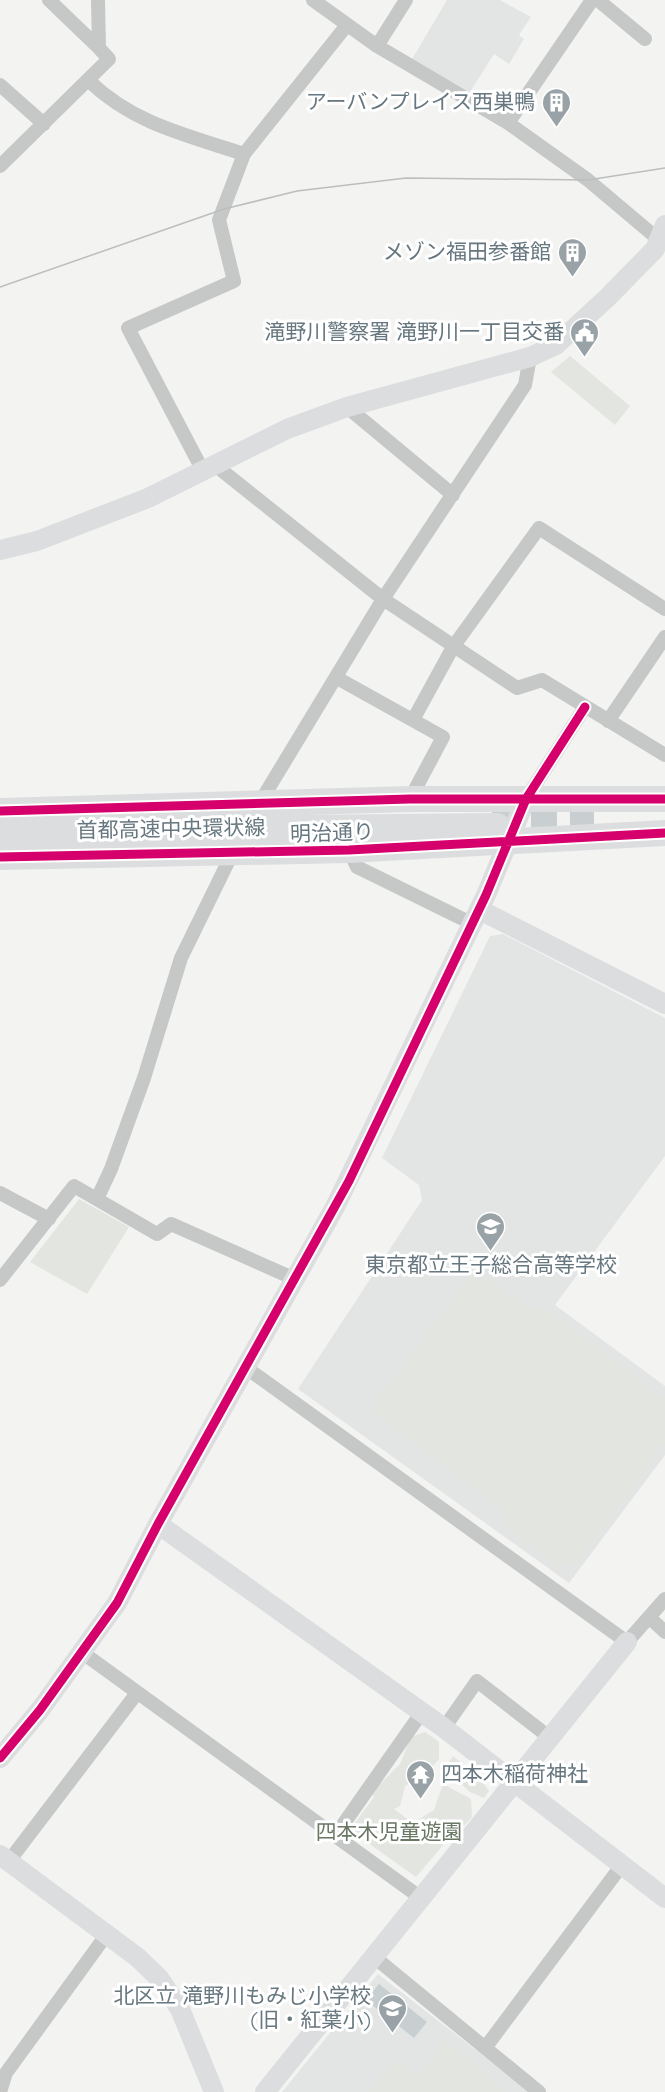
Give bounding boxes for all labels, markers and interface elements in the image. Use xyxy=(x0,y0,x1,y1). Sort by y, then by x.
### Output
building icon: アーバンプレイス西巣鴨 xyxy=(540,86,572,128)
place label: アーバンプレイス西巣鴨 xyxy=(306,88,535,114)
building icon: メゾン福田参番館 xyxy=(556,236,588,278)
place label: メゾン福田参番館 xyxy=(383,238,551,264)
public building icon: 滝野川警察署 滝野川一丁目交番 xyxy=(569,316,601,358)
place label: 滝野川警察署 滝野川一丁目交番 xyxy=(264,318,564,344)
street label: 首都高速中央環状線 xyxy=(76,813,266,843)
street label: 明治通り xyxy=(290,818,374,846)
school or university icon: 東京都立王子総合高等学校 xyxy=(475,1210,507,1252)
place label: 東京都立王子総合高等学校 xyxy=(365,1251,617,1277)
temple icon: 四本木稲荷神社 xyxy=(404,1758,436,1800)
place label: 四本木稲荷神社 xyxy=(441,1760,588,1786)
park label: 四本木児童遊園 xyxy=(316,1818,463,1844)
place label: 北区立 滝野川もみじ小学校 (旧・紅葉小) xyxy=(113,1982,371,2032)
school or university icon: 北区立 滝野川もみじ小学校 (旧・紅葉小) xyxy=(376,1992,408,2034)

